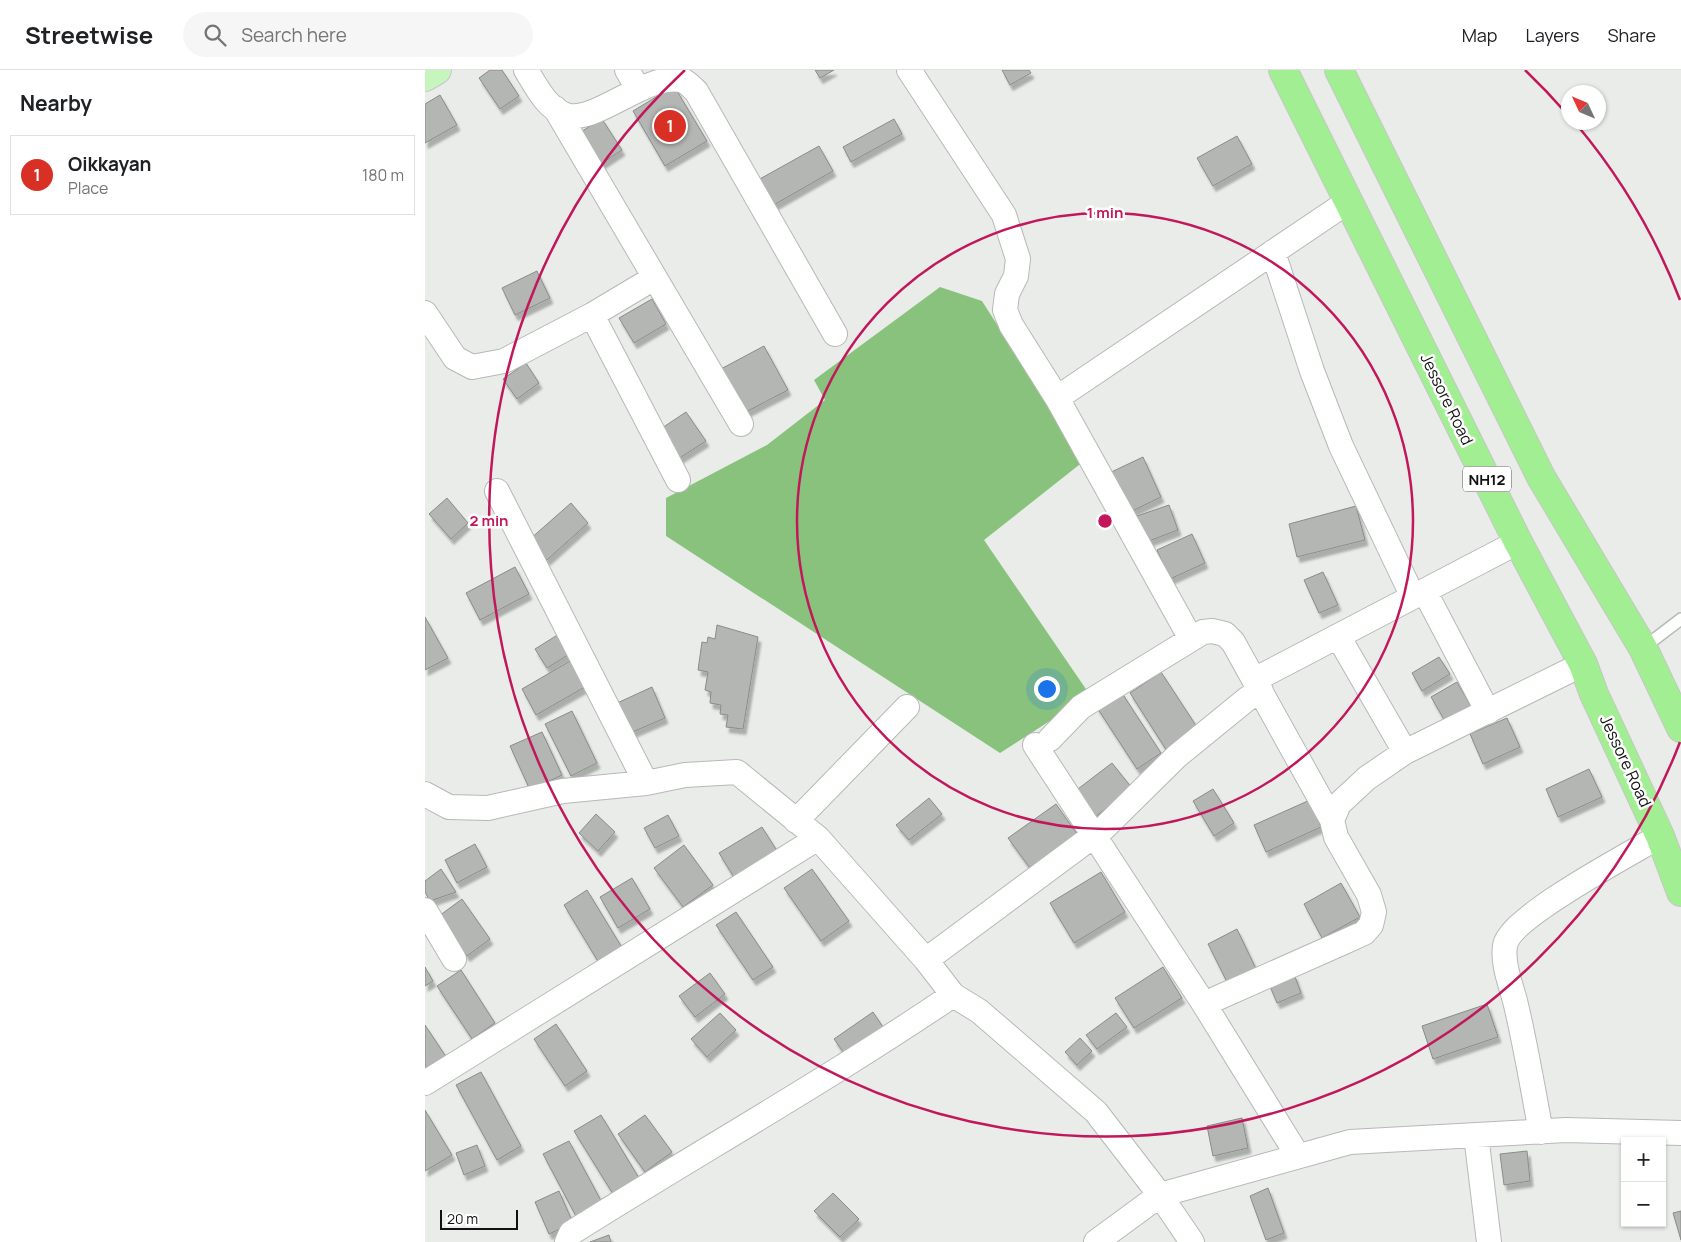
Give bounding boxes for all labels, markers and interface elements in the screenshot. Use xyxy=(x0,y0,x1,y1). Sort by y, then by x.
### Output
search box xyxy=(183,12,533,57)
text: Streetwise xyxy=(25,18,153,51)
icon: search xyxy=(201,21,229,49)
text: Search here xyxy=(241,22,347,48)
text: Map xyxy=(1462,23,1497,47)
text: Layers xyxy=(1525,23,1579,47)
text: Share xyxy=(1607,23,1656,47)
north arrow xyxy=(1561,85,1606,130)
text: Nearby xyxy=(20,89,92,117)
pin: 1 xyxy=(654,107,686,145)
text: Oikkayan xyxy=(68,151,151,177)
text: 1 xyxy=(33,164,41,186)
text: 180 m xyxy=(362,164,404,186)
text: Place xyxy=(68,177,108,199)
text: 1 min xyxy=(1087,202,1123,223)
street label: Jessore Road xyxy=(1415,350,1479,448)
road number: NH12 xyxy=(1463,466,1511,492)
text: 2 min xyxy=(469,510,509,531)
centre of rings xyxy=(1096,512,1114,530)
your location xyxy=(1034,676,1060,702)
street label: Jessore Road xyxy=(1595,711,1657,811)
map controls xyxy=(1621,1137,1666,1227)
button: + xyxy=(1621,1137,1666,1182)
button: − xyxy=(1621,1182,1666,1227)
scale bar xyxy=(440,1207,517,1230)
text: 20 m xyxy=(447,1209,478,1228)

